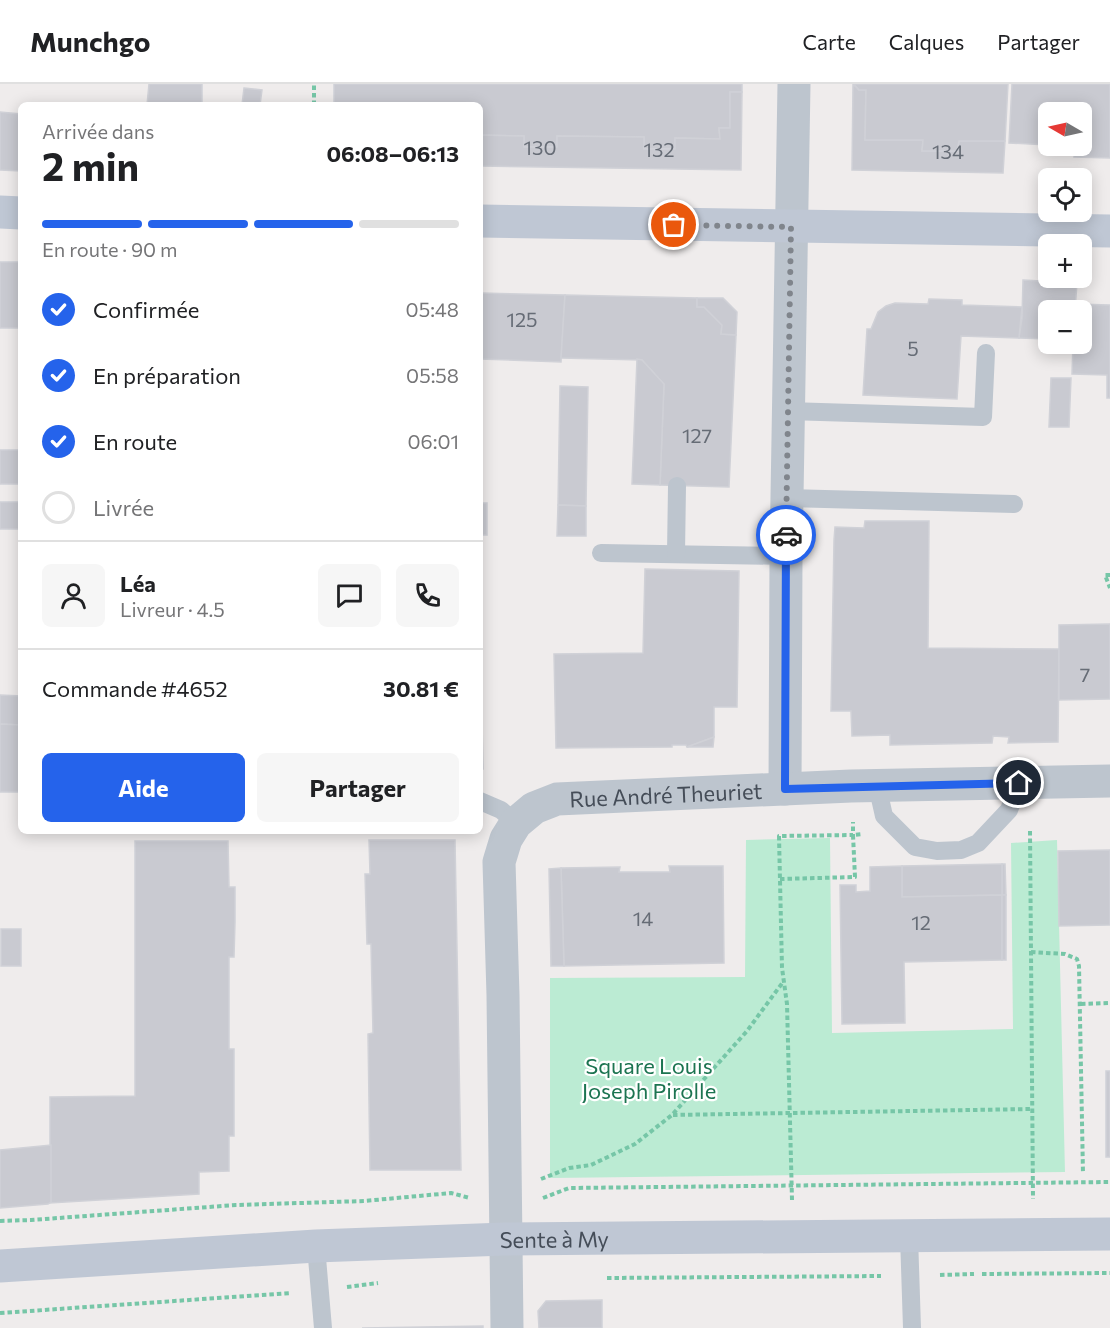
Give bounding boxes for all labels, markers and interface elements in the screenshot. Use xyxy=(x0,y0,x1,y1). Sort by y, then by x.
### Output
text: Munchgo xyxy=(30,24,151,58)
text: Carte xyxy=(803,29,856,54)
text: Calques xyxy=(889,29,964,54)
text: Partager xyxy=(997,29,1080,54)
north arrow xyxy=(1038,102,1092,156)
map controls xyxy=(1038,102,1092,354)
text: Arrivée dans xyxy=(42,119,154,143)
house number: 130 xyxy=(523,135,557,159)
house number: 132 xyxy=(644,137,675,161)
house number: 134 xyxy=(932,139,964,163)
text: 06:08–06:13 xyxy=(326,140,459,167)
text: 2 min xyxy=(42,141,139,189)
button: locate xyxy=(1038,168,1092,222)
pin xyxy=(648,199,699,250)
icon: bag xyxy=(657,208,690,241)
button: + xyxy=(1038,234,1092,288)
text: En route · 90 m xyxy=(42,237,177,261)
icon: check xyxy=(42,293,75,326)
text: Confirmée xyxy=(93,296,199,323)
text: 05:48 xyxy=(406,297,459,321)
button: − xyxy=(1038,300,1092,354)
house number: 125 xyxy=(506,307,538,331)
house number: 5 xyxy=(907,336,919,360)
icon: check xyxy=(42,359,75,392)
text: En préparation xyxy=(93,362,241,389)
text: 05:58 xyxy=(406,363,459,387)
house number: 127 xyxy=(682,423,712,447)
icon: check xyxy=(42,425,75,458)
text: En route xyxy=(93,428,177,455)
text: 06:01 xyxy=(407,429,459,453)
text: Livrée xyxy=(93,494,154,521)
courier xyxy=(756,505,816,565)
icon: car xyxy=(770,519,803,552)
button: person xyxy=(42,564,105,627)
button: chat xyxy=(318,564,381,627)
button: phone xyxy=(396,564,459,627)
text: Léa xyxy=(120,570,156,597)
text: Livreur · 4.5 xyxy=(120,597,225,621)
house number: 7 xyxy=(1080,662,1090,686)
text: Commande #4652 xyxy=(42,675,228,702)
text: 30.81 € xyxy=(383,675,459,702)
button: Aide xyxy=(42,753,245,822)
button: Partager xyxy=(257,753,459,822)
pin xyxy=(993,757,1044,808)
icon: home xyxy=(1002,766,1035,799)
street label: Rue André Theuriet xyxy=(569,776,763,812)
house number: 14 xyxy=(633,906,653,930)
house number: 12 xyxy=(911,910,931,934)
park label: Square Louis Joseph Pirolle xyxy=(582,1052,716,1104)
street label: Sente à My xyxy=(500,1225,609,1253)

